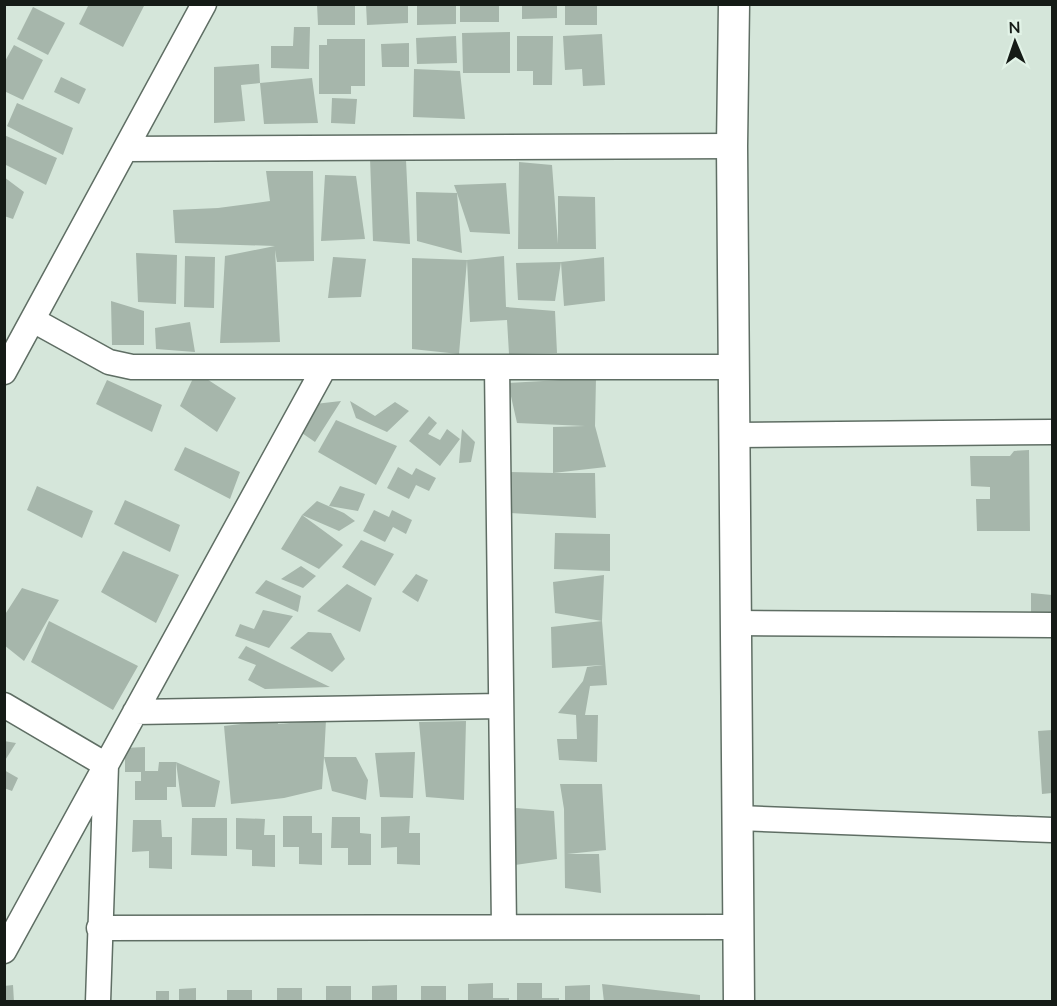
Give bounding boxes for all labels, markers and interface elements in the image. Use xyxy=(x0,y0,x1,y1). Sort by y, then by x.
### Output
north arrow xyxy=(985,12,1045,72)
text: N xyxy=(1008,17,1021,39)

